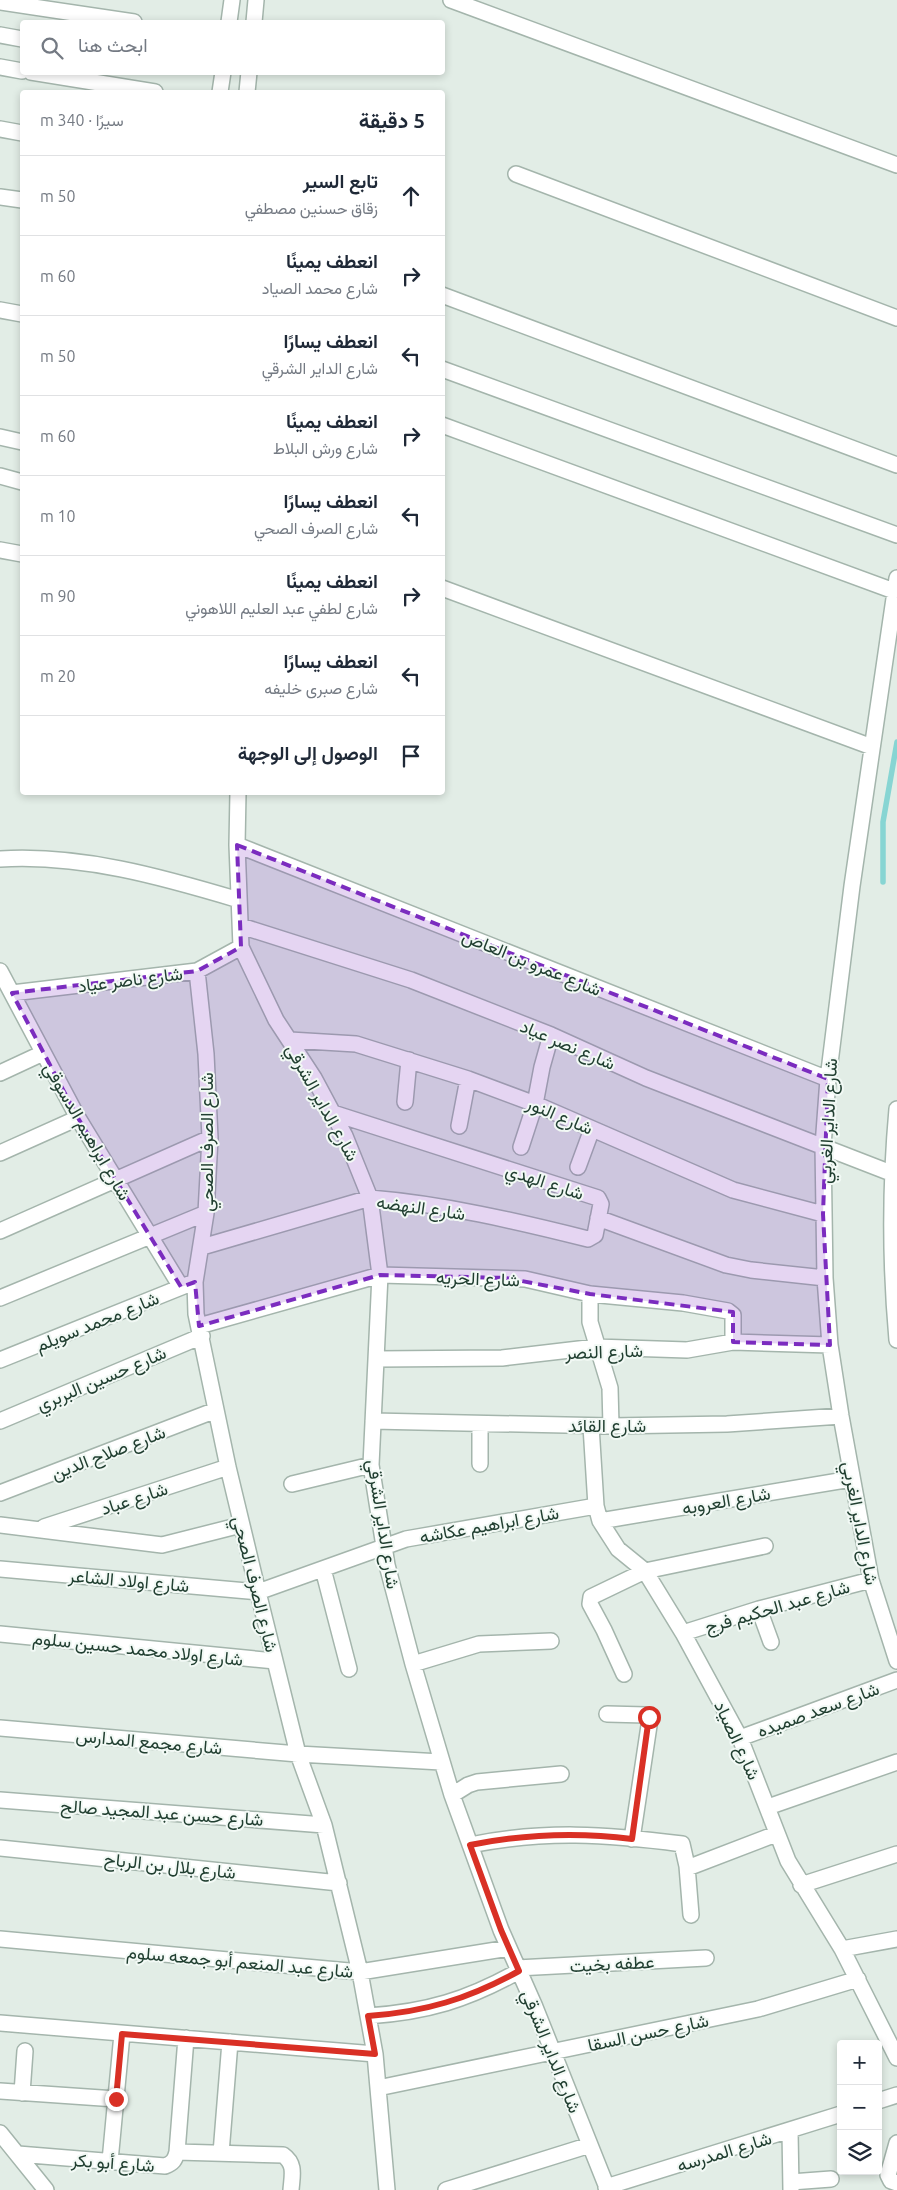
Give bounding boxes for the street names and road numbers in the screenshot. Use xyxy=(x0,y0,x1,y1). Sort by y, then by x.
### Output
street label: شارع عمرو بن العاص xyxy=(458,925,604,1002)
street label: شارع ناصر عياد xyxy=(76,963,184,998)
street label: شارع نصر عياد xyxy=(516,1015,619,1076)
street label: شارع الداير الشرقي xyxy=(277,1040,363,1167)
street label: شارع الداير الغربي xyxy=(814,1058,846,1185)
street label: شارع ابراهيم الدسوقي xyxy=(35,1059,135,1206)
street label: شارع الصرف الصحي xyxy=(196,1072,222,1212)
street label: شارع النور xyxy=(522,1092,596,1141)
street label: شارع الهدي xyxy=(502,1159,587,1209)
street label: شارع النهضه xyxy=(375,1191,467,1226)
street label: شارع الحريه xyxy=(436,1267,520,1292)
street label: شارع محمد سويلم xyxy=(32,1287,163,1358)
street label: شارع النصر xyxy=(564,1340,644,1365)
street label: شارع حسين البربري xyxy=(33,1342,171,1420)
street label: شارع القائد xyxy=(568,1415,646,1438)
street label: شارع صلاح الدين xyxy=(48,1421,169,1486)
street label: شارع الداير الشرقي xyxy=(358,1458,404,1591)
street label: شارع الداير الغربي xyxy=(833,1459,883,1588)
street label: شارع عباد xyxy=(98,1478,171,1521)
street label: شارع العروبه xyxy=(680,1482,772,1521)
street label: شارع ابراهيم عكاشه xyxy=(418,1502,561,1549)
street label: شارع الصرف الصحي xyxy=(224,1514,283,1656)
street label: شارع اولاد الشاعر xyxy=(67,1565,190,1598)
street label: شارع عبد الحكيم فرج xyxy=(702,1576,853,1639)
street label: شارع اولاد محمد حسين سلوم xyxy=(31,1627,244,1672)
street label: شارع سعد صميده xyxy=(754,1678,883,1743)
street label: شارع الصياد xyxy=(708,1697,765,1784)
street label: شارع مجمع المدارس xyxy=(75,1725,223,1760)
street label: شارع حسن عبد المجيد صالح xyxy=(60,1795,264,1832)
street label: شارع بلال بن الرباح xyxy=(103,1848,237,1885)
street label: شارع عبد المنعم أبو جمعه سلوم xyxy=(126,1941,354,1984)
street label: عطفه بخيت xyxy=(569,1951,655,1976)
street label: شارع الداير الشرقي xyxy=(513,1987,586,2118)
street label: شارع حسن السقا xyxy=(586,2009,711,2057)
street label: شارع المدرسه xyxy=(674,2127,775,2178)
street label: شارع أبو بكر xyxy=(70,2149,155,2178)

